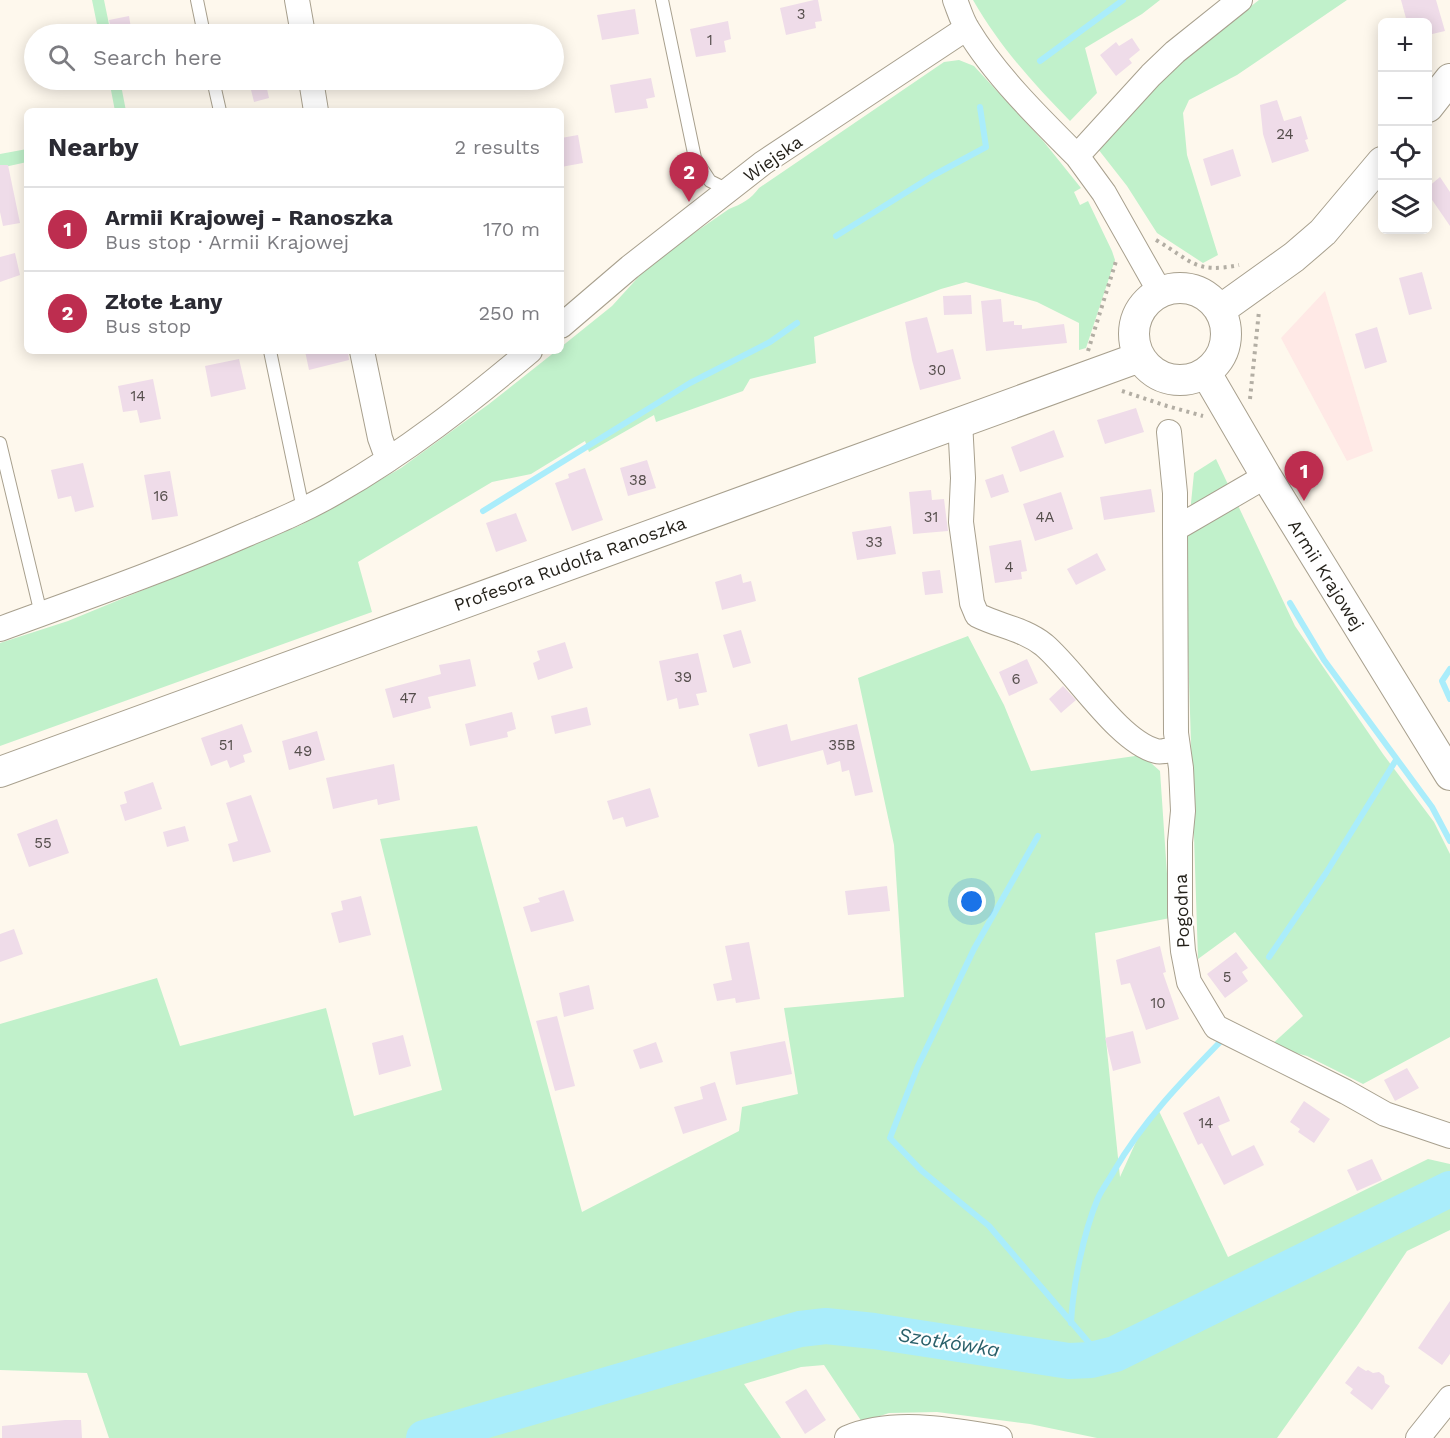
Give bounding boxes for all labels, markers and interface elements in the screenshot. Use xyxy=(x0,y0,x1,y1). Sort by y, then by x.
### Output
house number: 3 xyxy=(797,5,805,23)
map controls xyxy=(1378,18,1432,234)
button: + xyxy=(1378,18,1432,72)
search box xyxy=(24,24,564,90)
house number: 1 xyxy=(707,31,713,49)
icon: search xyxy=(45,41,78,74)
text: Search here xyxy=(93,45,222,70)
button: − xyxy=(1378,72,1432,126)
house number: 24 xyxy=(1276,125,1294,143)
button: locate xyxy=(1378,126,1432,180)
street label: Wiejska xyxy=(739,131,806,186)
text: Nearby xyxy=(48,132,139,162)
text: 2 results xyxy=(455,135,540,159)
pin: 2 xyxy=(670,152,708,202)
button: layers xyxy=(1378,180,1432,234)
text: Armii Krajowej - Ranoszka xyxy=(105,205,393,230)
text: 1 xyxy=(63,217,72,241)
text: 170 m xyxy=(483,217,540,241)
text: Bus stop · Armii Krajowej xyxy=(105,230,349,254)
text: Złote Łany xyxy=(105,289,222,314)
text: 2 xyxy=(62,301,73,325)
text: 250 m xyxy=(478,301,540,325)
text: Bus stop xyxy=(105,314,191,338)
house number: 30 xyxy=(928,361,946,379)
house number: 14 xyxy=(130,387,146,405)
pin: 1 xyxy=(1284,452,1324,501)
house number: 38 xyxy=(629,471,647,489)
house number: 16 xyxy=(154,487,168,505)
house number: 31 xyxy=(924,508,938,526)
house number: 4A xyxy=(1035,508,1055,526)
street label: Profesora Rudolfa Ranoszka xyxy=(451,512,689,615)
street label: Armii Krajowej xyxy=(1284,516,1369,634)
house number: 33 xyxy=(865,533,883,551)
house number: 4 xyxy=(1004,558,1014,576)
house number: 39 xyxy=(674,668,692,686)
house number: 6 xyxy=(1011,670,1021,688)
house number: 47 xyxy=(400,689,416,707)
house number: 51 xyxy=(219,736,233,754)
house number: 35B xyxy=(828,736,856,754)
house number: 49 xyxy=(294,742,312,760)
house number: 55 xyxy=(34,834,52,852)
street label: Pogodna xyxy=(1170,873,1193,949)
your location xyxy=(957,887,986,916)
house number: 5 xyxy=(1223,968,1231,986)
house number: 10 xyxy=(1150,994,1166,1012)
house number: 14 xyxy=(1198,1114,1214,1132)
water label: Szotkówka xyxy=(897,1322,1001,1362)

